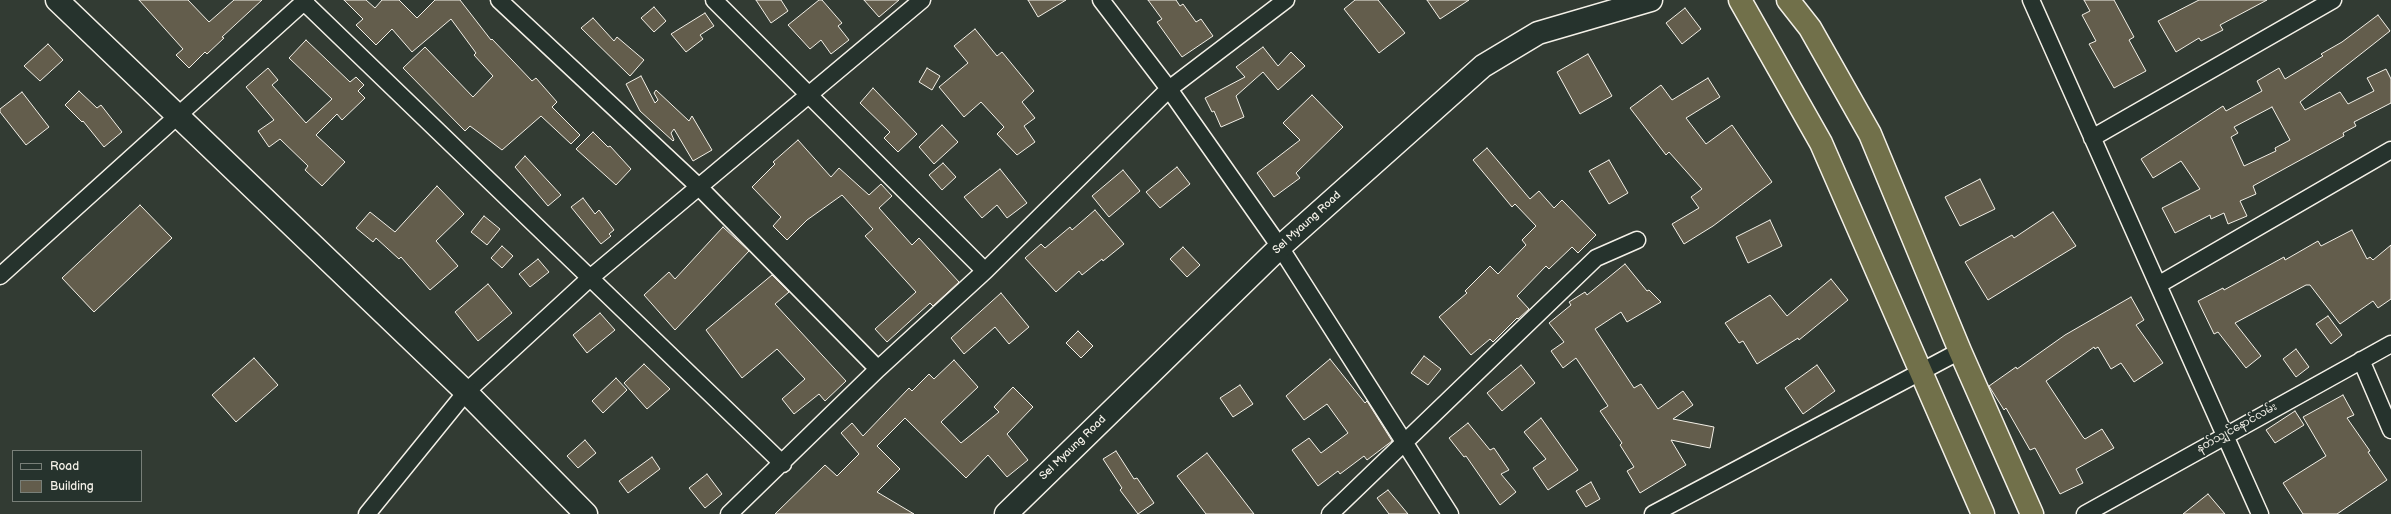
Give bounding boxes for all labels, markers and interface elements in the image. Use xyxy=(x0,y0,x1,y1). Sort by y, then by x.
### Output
street label: Sel Myaung Road xyxy=(1270,189,1344,257)
street label: နတ်သျှင်နောင်လမ်း xyxy=(2195,400,2279,456)
street label: Sel Myaung Road xyxy=(1037,413,1109,483)
legend xyxy=(12,450,142,502)
text: Road xyxy=(50,459,79,474)
text: Building xyxy=(50,479,94,494)

